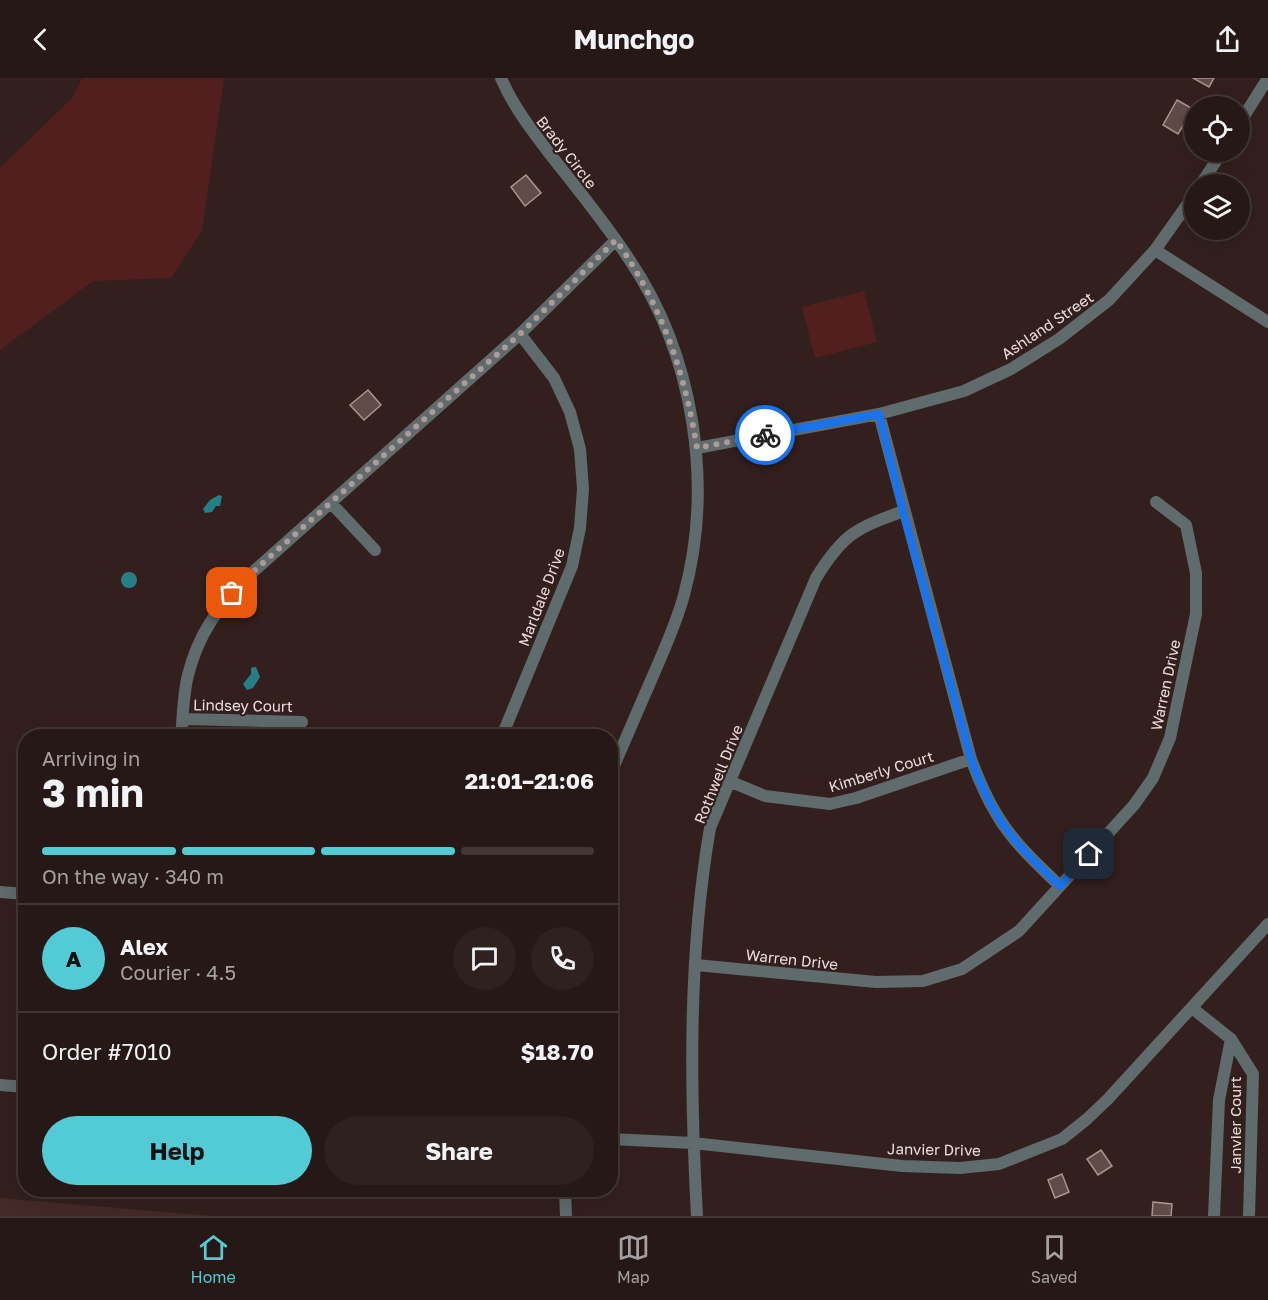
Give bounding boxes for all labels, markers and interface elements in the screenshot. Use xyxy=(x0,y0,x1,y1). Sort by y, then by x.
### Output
icon: back xyxy=(24,23,57,56)
text: Munchgo xyxy=(573,23,695,55)
icon: share xyxy=(1211,23,1244,56)
map controls xyxy=(1184,96,1250,240)
button: locate xyxy=(1184,96,1250,162)
street label: Brady Circle xyxy=(533,112,601,192)
button: layers xyxy=(1184,174,1250,240)
street label: Ashland Street xyxy=(998,288,1096,362)
courier xyxy=(735,405,795,465)
icon: bike xyxy=(749,419,782,452)
street label: Marldale Drive xyxy=(514,545,568,649)
pin xyxy=(206,567,257,618)
icon: bag xyxy=(215,576,248,609)
street label: Warren Drive xyxy=(1147,638,1183,732)
street label: Lindsey Court xyxy=(193,695,293,715)
street label: Rothwell Drive xyxy=(690,722,746,826)
text: Arriving in xyxy=(42,746,140,770)
street label: Kimberly Court xyxy=(826,747,936,795)
text: 21:01–21:06 xyxy=(465,767,594,794)
text: 3 min xyxy=(42,769,144,816)
pin xyxy=(1063,828,1114,879)
icon: home xyxy=(1072,837,1105,870)
text: On the way · 340 m xyxy=(42,864,224,888)
button: chat xyxy=(453,927,516,990)
button: phone xyxy=(531,927,594,990)
text: Alex xyxy=(120,933,168,960)
text: A xyxy=(66,945,81,972)
street label: Warren Drive xyxy=(745,945,839,973)
text: Courier · 4.5 xyxy=(120,960,236,984)
text: Order #7010 xyxy=(42,1038,172,1065)
text: $18.70 xyxy=(521,1038,594,1065)
street label: Janvier Court xyxy=(1226,1077,1244,1173)
button: Help xyxy=(42,1116,312,1185)
button: Share xyxy=(324,1116,594,1185)
street label: Janvier Drive xyxy=(887,1139,981,1159)
tab: Home xyxy=(191,1231,236,1287)
tab: Map xyxy=(617,1231,650,1287)
tab: Saved xyxy=(1031,1231,1077,1287)

